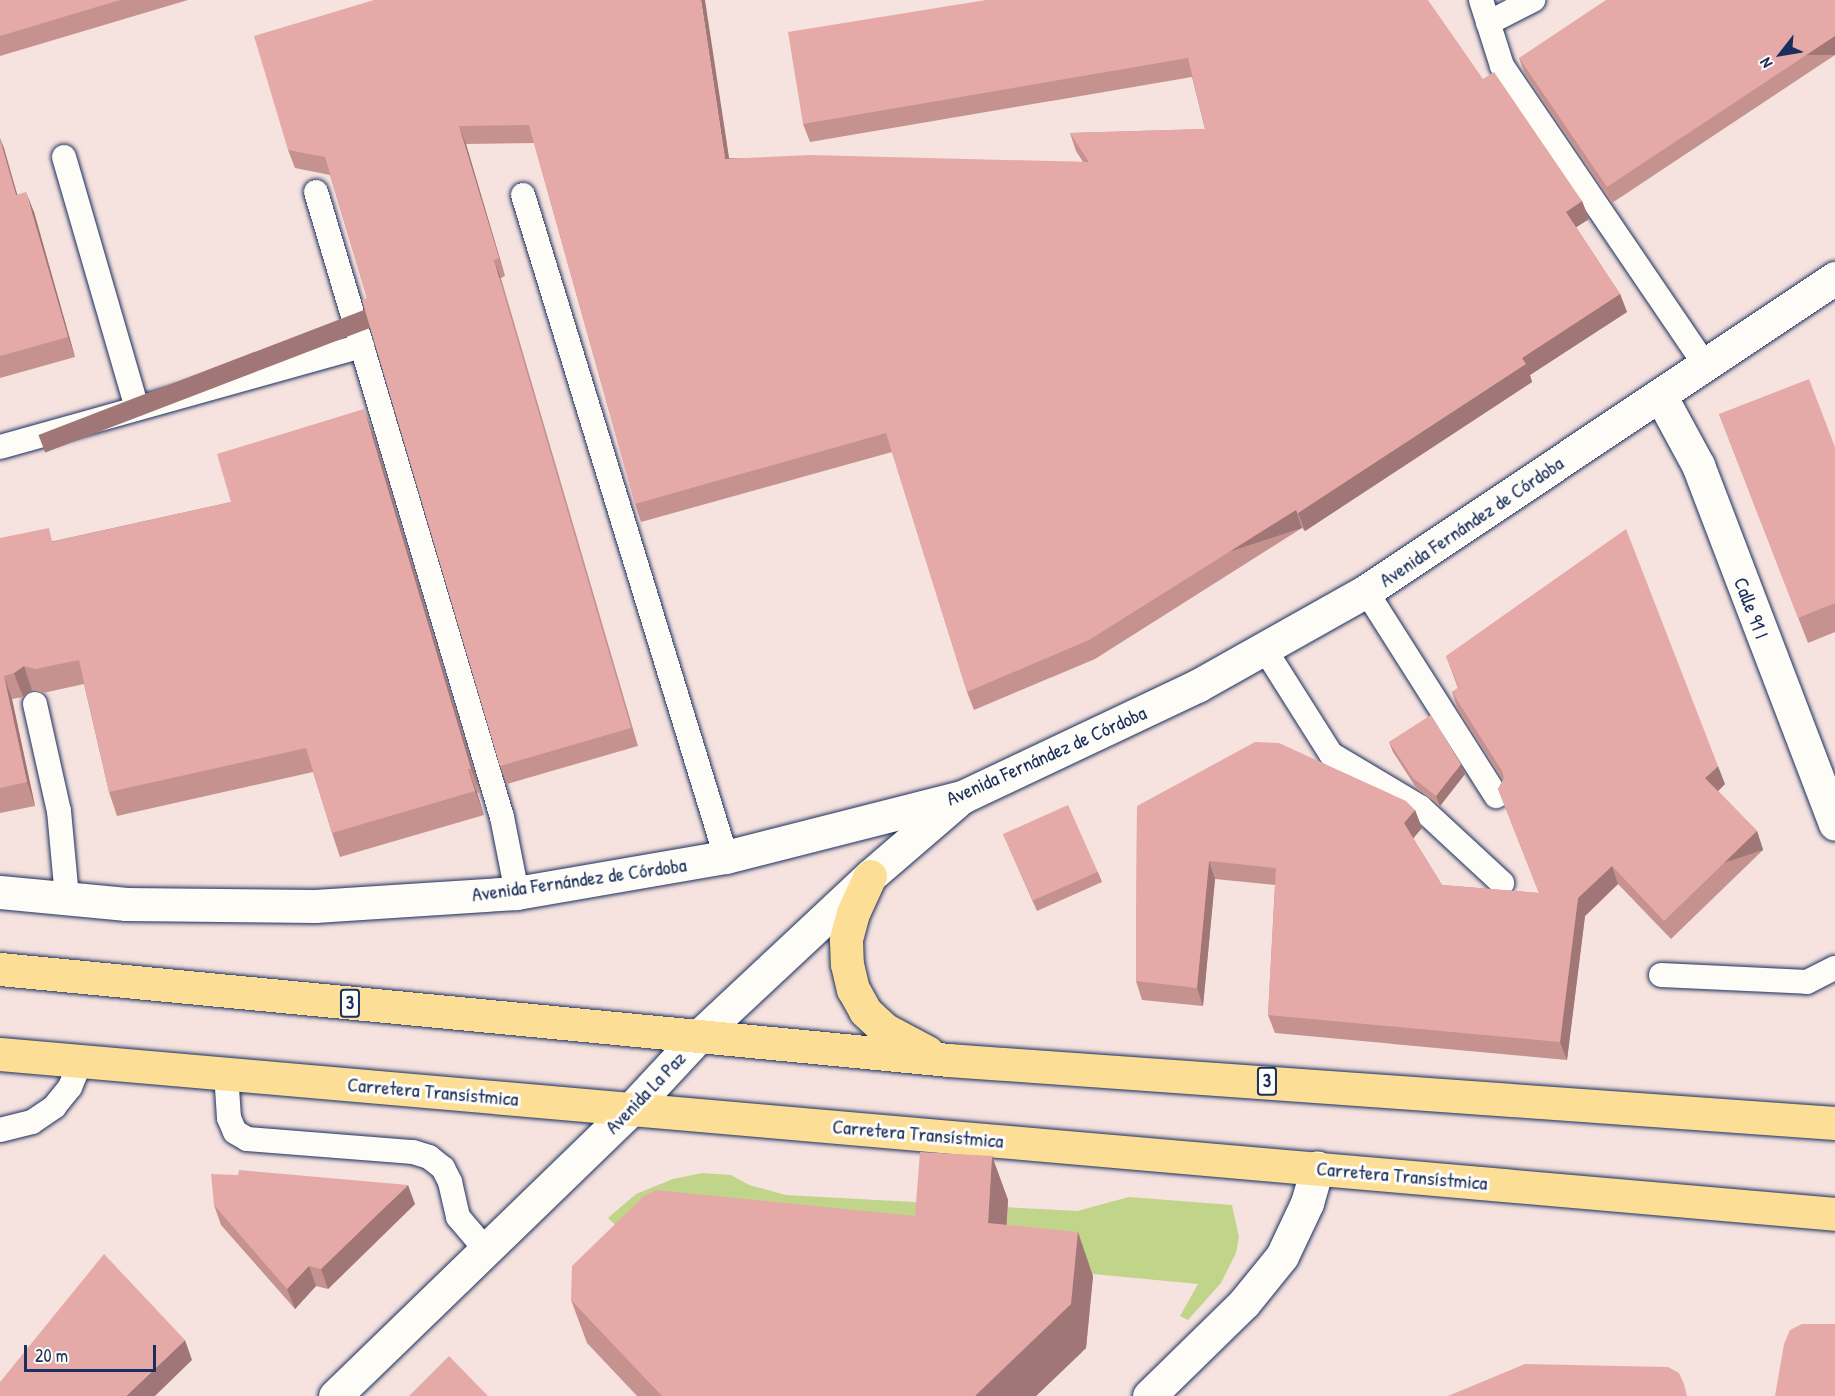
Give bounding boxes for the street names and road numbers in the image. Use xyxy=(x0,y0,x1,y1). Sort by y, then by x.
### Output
street label: Avenida Fernández de Córdoba xyxy=(1375,451,1567,591)
street label: Calle 91 I xyxy=(1729,574,1775,642)
street label: Avenida Fernández de Córdoba xyxy=(942,700,1150,810)
street label: Avenida Fernández de Córdoba xyxy=(470,852,688,906)
road number: 3 xyxy=(340,988,360,1018)
street label: Avenida La Paz xyxy=(600,1046,690,1138)
road number: 3 xyxy=(1256,1066,1278,1096)
street label: Carretera Transístmica xyxy=(347,1072,519,1110)
street label: Carretera Transístmica xyxy=(832,1114,1004,1152)
street label: Carretera Transístmica xyxy=(1316,1156,1488,1194)

